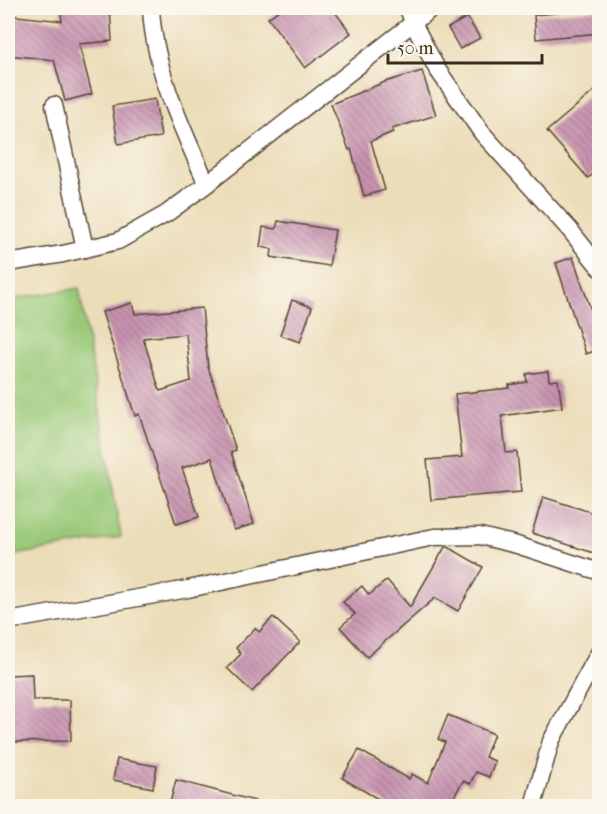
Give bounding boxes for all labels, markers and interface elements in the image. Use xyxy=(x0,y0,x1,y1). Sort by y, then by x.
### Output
scale bar xyxy=(388,27,542,65)
text: 50 m xyxy=(397,38,434,59)

